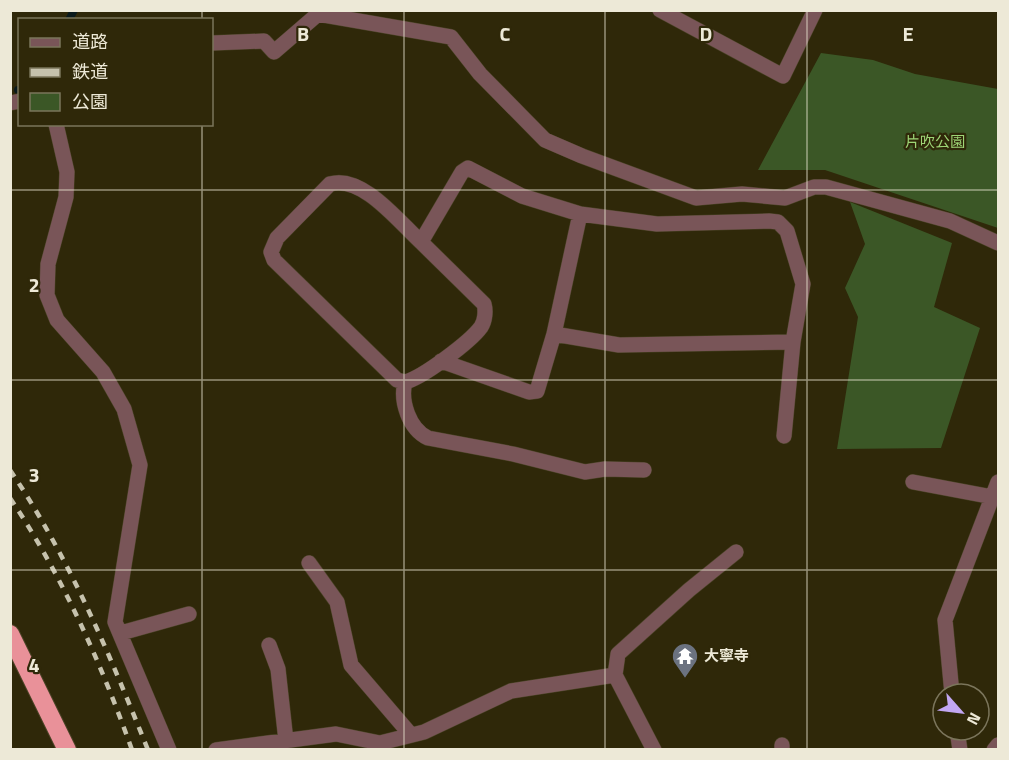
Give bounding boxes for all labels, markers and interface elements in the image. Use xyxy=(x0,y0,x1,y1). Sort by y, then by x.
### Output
legend xyxy=(18,18,213,126)
text: B xyxy=(297,18,309,49)
text: C xyxy=(500,18,511,49)
text: D xyxy=(700,18,712,49)
text: E xyxy=(902,18,914,49)
text: 道路 xyxy=(72,28,108,55)
text: 鉄道 xyxy=(72,58,108,85)
text: 公園 xyxy=(72,88,108,115)
park label: 片吹公園 xyxy=(905,130,965,153)
text: 2 xyxy=(28,269,40,300)
text: 3 xyxy=(28,459,40,490)
temple icon: 大寧寺 xyxy=(670,641,700,679)
place label: 大寧寺 xyxy=(704,644,749,667)
text: 4 xyxy=(28,649,40,680)
north arrow xyxy=(931,682,991,742)
text: N xyxy=(961,709,987,730)

